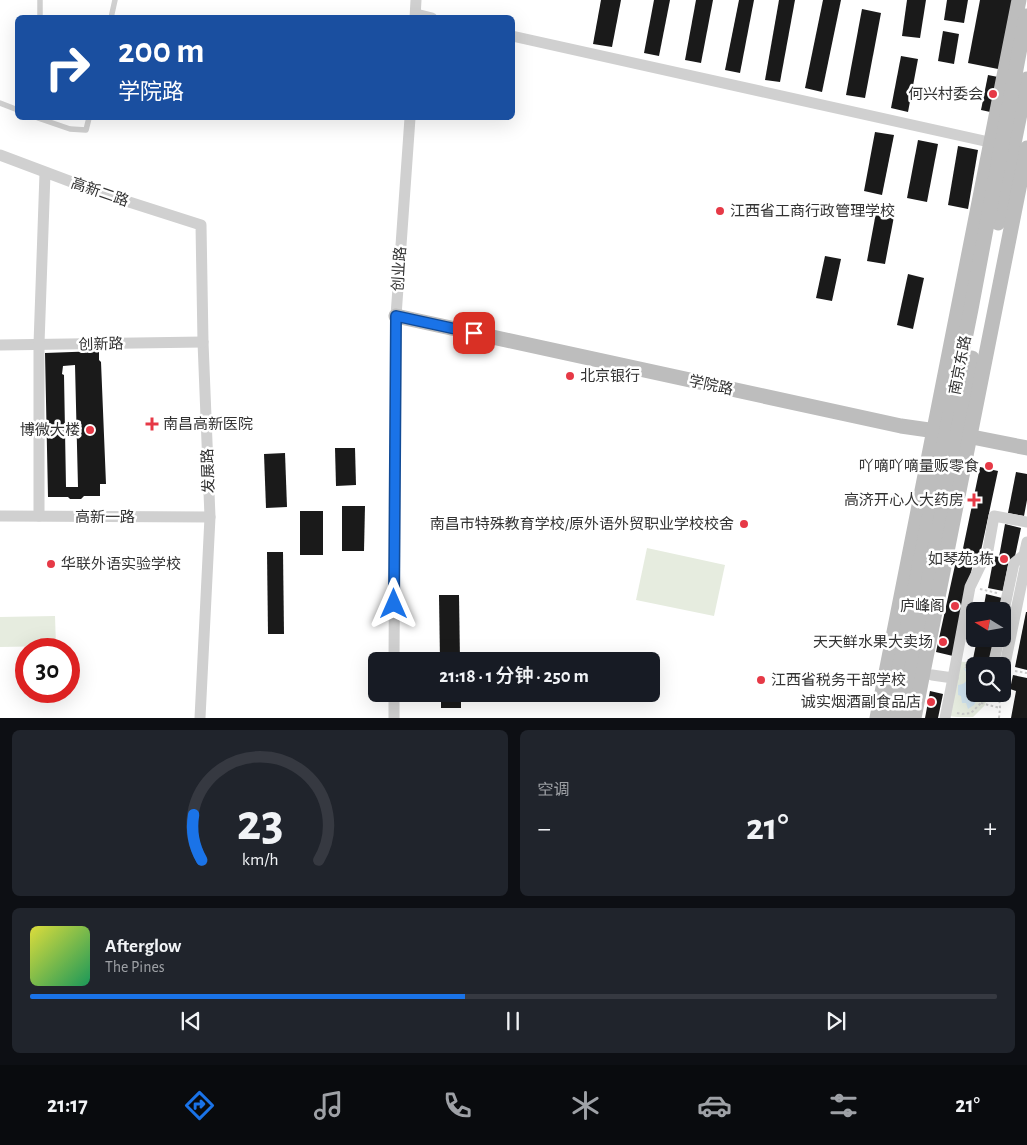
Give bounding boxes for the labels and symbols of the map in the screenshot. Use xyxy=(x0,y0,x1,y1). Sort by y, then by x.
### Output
place label: 何兴村委会 xyxy=(908,85,983,102)
marker: 何兴村委会 xyxy=(987,88,999,100)
street label: 高新二路 xyxy=(69,175,131,209)
place label: 江西省工商行政管理学校 xyxy=(730,202,895,219)
marker: 江西省工商行政管理学校 xyxy=(714,205,726,217)
street label: 创业路 xyxy=(388,246,409,292)
pin xyxy=(453,312,495,354)
street label: 南京东路 xyxy=(946,334,974,396)
street label: 创新路 xyxy=(78,335,124,352)
place label: 北京银行 xyxy=(580,367,640,384)
marker: 北京银行 xyxy=(564,370,576,382)
street label: 学院路 xyxy=(687,372,735,398)
place label: 南昌高新医院 xyxy=(163,416,253,432)
marker: 南昌高新医院 xyxy=(145,417,159,431)
place label: 博微大楼 xyxy=(20,421,80,438)
marker: 博微大楼 xyxy=(84,424,96,436)
street label: 发展路 xyxy=(199,448,217,494)
place label: 吖嘀吖嘀量贩零食 xyxy=(859,458,979,474)
marker: 吖嘀吖嘀量贩零食 xyxy=(983,460,995,472)
place label: 高济开心人大药房 xyxy=(844,492,964,508)
marker: 高济开心人大药房 xyxy=(968,494,980,506)
street label: 高新一路 xyxy=(75,509,135,525)
place label: 南昌市特殊教育学校/原外语外贸职业学校校舍 xyxy=(430,515,734,532)
marker: 南昌市特殊教育学校/原外语外贸职业学校校舍 xyxy=(738,518,750,530)
place label: 如琴苑3栋 xyxy=(928,550,994,567)
marker: 如琴苑3栋 xyxy=(998,553,1010,565)
place label: 华联外语实验学校 xyxy=(61,555,181,572)
marker: 华联外语实验学校 xyxy=(45,558,57,570)
position arrow xyxy=(367,577,419,629)
place label: 庐峰阁 xyxy=(900,597,945,614)
marker: 庐峰阁 xyxy=(949,600,961,612)
north arrow xyxy=(966,602,1011,648)
place label: 天天鲜水果大卖场 xyxy=(813,634,933,650)
marker: 天天鲜水果大卖场 xyxy=(937,636,949,648)
speed limit sign: 30 xyxy=(15,638,80,703)
place label: 江西省税务干部学校 xyxy=(771,671,906,688)
marker: 江西省税务干部学校 xyxy=(755,674,767,686)
place label: 诚实烟酒副食品店 xyxy=(801,694,921,710)
marker: 诚实烟酒副食品店 xyxy=(925,696,937,708)

